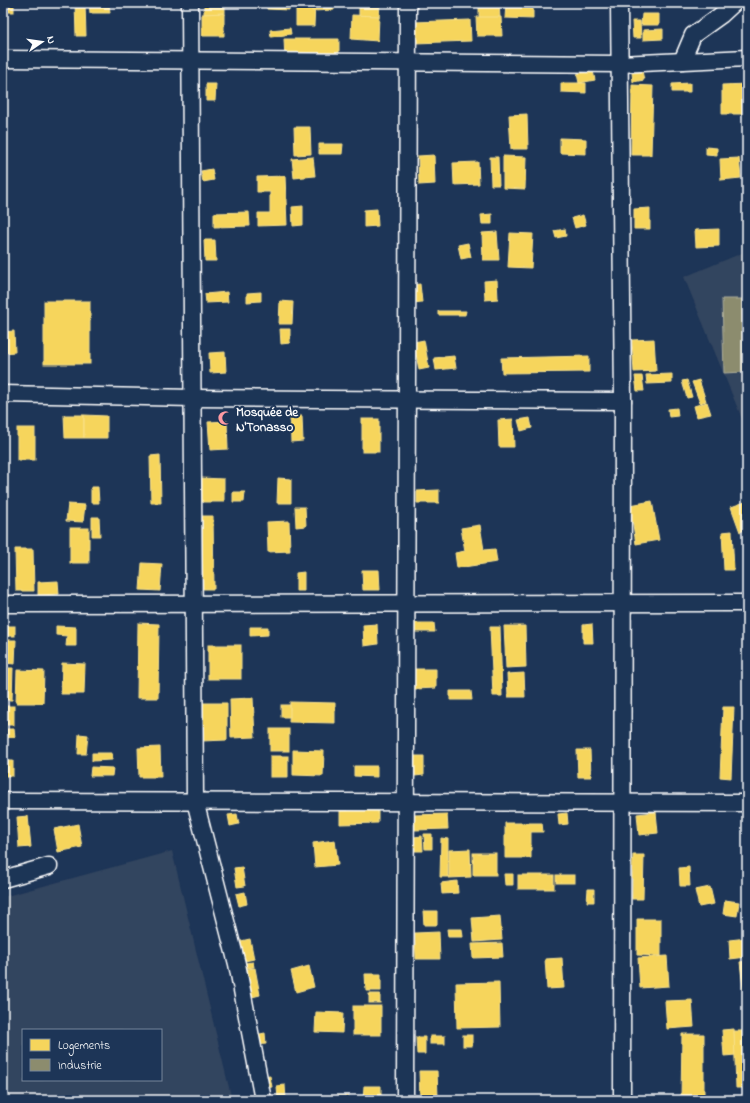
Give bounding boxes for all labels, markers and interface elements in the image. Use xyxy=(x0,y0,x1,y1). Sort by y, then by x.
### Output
north arrow xyxy=(22,22,62,62)
text: N xyxy=(42,35,59,45)
place label: Mosquée de N'Tonasso xyxy=(236,403,299,437)
mosque icon: Mosquée de N'Tonasso xyxy=(217,410,233,426)
legend xyxy=(22,1029,162,1081)
text: Logements xyxy=(58,1037,110,1056)
text: Industrie xyxy=(58,1057,102,1075)

